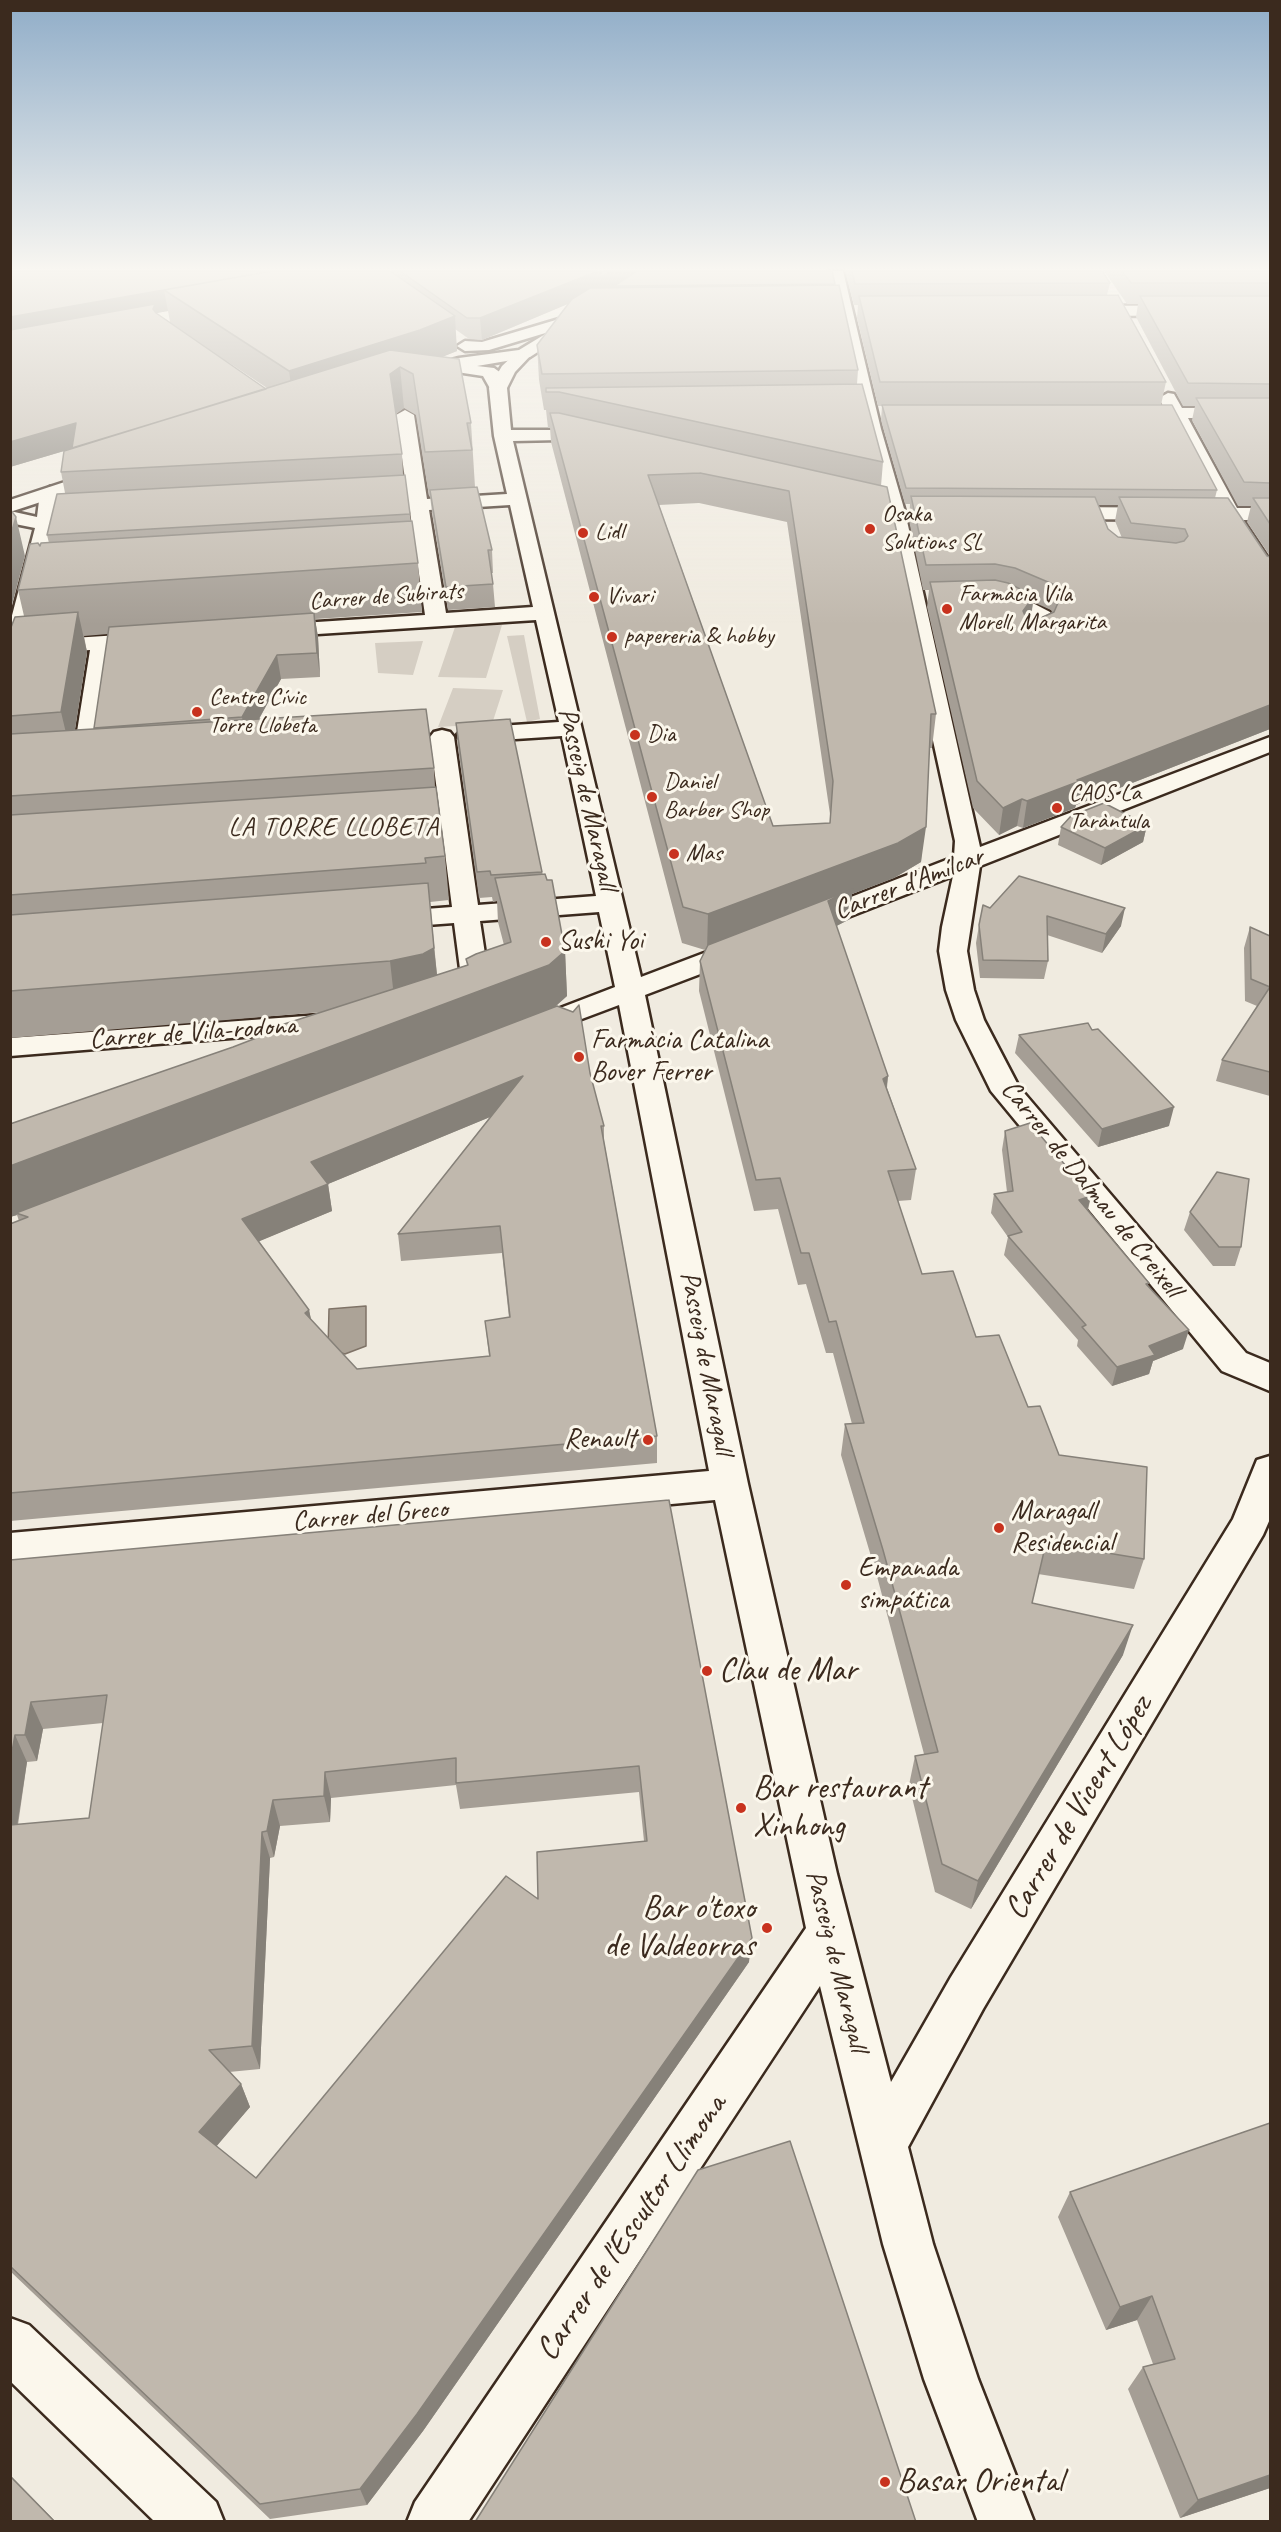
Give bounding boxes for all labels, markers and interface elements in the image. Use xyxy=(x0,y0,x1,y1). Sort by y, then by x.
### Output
place label: Osaka Solutions SL xyxy=(882,501,982,557)
place label: Lidl xyxy=(595,519,623,547)
marker: Osaka Solutions SL xyxy=(863,522,877,536)
marker: Lidl xyxy=(576,526,590,540)
street label: Carrer de Subirats xyxy=(308,577,464,617)
place label: Farmàcia Vila Morell, Margarita xyxy=(959,581,1106,637)
place label: Vivari xyxy=(606,583,653,611)
marker: Vivari xyxy=(587,590,601,604)
marker: Farmàcia Vila Morell, Margarita xyxy=(940,602,954,616)
place label: papereria & hobby xyxy=(624,623,774,651)
marker: papereria & hobby xyxy=(605,630,619,644)
place label: Centre Cívic Torre Llobeta xyxy=(209,684,316,740)
marker: Centre Cívic Torre Llobeta xyxy=(190,705,204,719)
street label: Passeig de Maragall xyxy=(550,705,624,893)
place label: Dia xyxy=(647,721,675,749)
marker: Dia xyxy=(628,728,642,742)
place label: Daniel Barber Shop xyxy=(664,769,769,825)
place label: CAOS La Taràntula xyxy=(1069,780,1149,836)
marker: Daniel Barber Shop xyxy=(645,790,659,804)
marker: CAOS La Taràntula xyxy=(1050,801,1064,815)
district label: LA TORRE LLOBETA xyxy=(229,812,439,844)
place label: Mas xyxy=(686,840,722,868)
street label: Carrer d'Amílcar xyxy=(829,840,989,928)
marker: Mas xyxy=(667,847,681,861)
place label: Sushi Yoi xyxy=(558,925,643,959)
marker: Sushi Yoi xyxy=(539,935,553,949)
street label: Carrer de Vila-rodona xyxy=(88,1009,298,1057)
place label: Farmàcia Catalina Bover Ferrer xyxy=(591,1024,768,1090)
marker: Farmàcia Catalina Bover Ferrer xyxy=(572,1050,586,1064)
street label: Carrer de Dalmau de Creixell xyxy=(993,1074,1189,1304)
street label: Passeig de Maragall xyxy=(672,1269,740,1457)
place label: Renault xyxy=(564,1423,636,1457)
marker: Renault xyxy=(641,1433,655,1447)
street label: Carrer del Greco xyxy=(291,1492,449,1540)
place label: Maragall Residencial xyxy=(1011,1495,1113,1561)
marker: Maragall Residencial xyxy=(992,1521,1006,1535)
place label: Empanada simpática xyxy=(858,1552,958,1618)
marker: Empanada simpática xyxy=(839,1578,853,1592)
place label: Clau de Mar xyxy=(719,1651,857,1691)
marker: Clau de Mar xyxy=(700,1664,714,1678)
street label: Carrer de Vicent López xyxy=(997,1689,1161,1927)
place label: Bar restaurant Xinhong xyxy=(753,1769,927,1847)
marker: Bar restaurant Xinhong xyxy=(734,1801,748,1815)
street label: Passeig de Maragall xyxy=(797,1867,875,2055)
place label: Bar o'toxo de Valdeorras xyxy=(604,1889,755,1967)
marker: Bar o'toxo de Valdeorras xyxy=(760,1921,774,1935)
street label: Carrer de l'Escultor Llimona xyxy=(528,2087,736,2369)
place label: Basar Oriental xyxy=(897,2462,1063,2502)
marker: Basar Oriental xyxy=(878,2475,892,2489)

